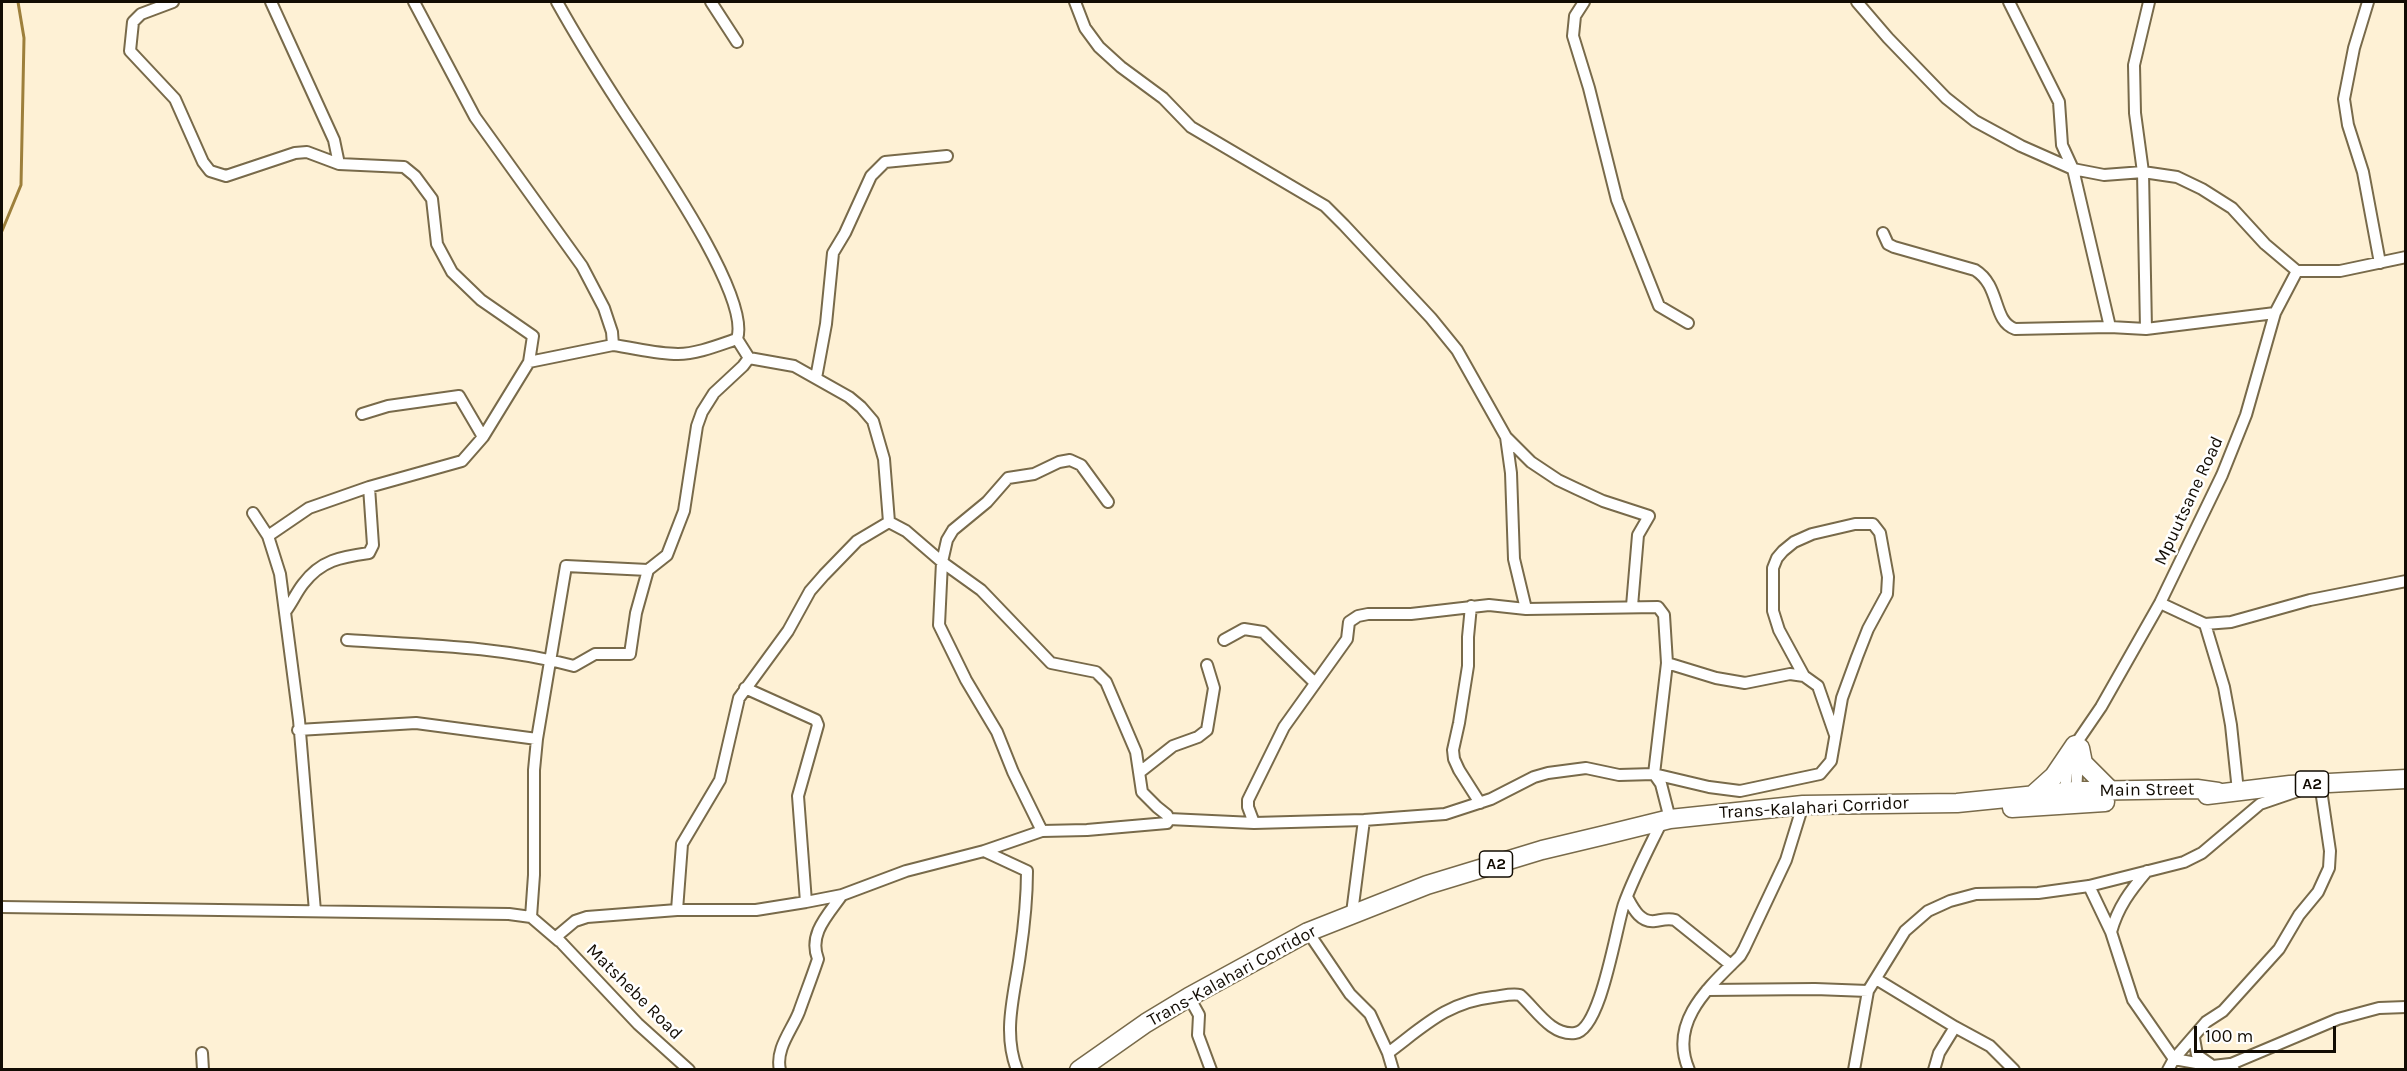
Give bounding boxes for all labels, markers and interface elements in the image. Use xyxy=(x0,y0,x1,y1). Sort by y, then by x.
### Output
street label: Mpuutsane Road xyxy=(2150,433,2228,569)
road number: A2 xyxy=(2296,771,2328,797)
street label: Main Street xyxy=(2099,778,2195,802)
street label: Trans-Kalahari Corridor xyxy=(1719,792,1909,824)
road number: A2 xyxy=(1480,851,1512,877)
street label: Trans-Kalahari Corridor xyxy=(1144,921,1320,1031)
street label: Matshebe Road xyxy=(581,939,687,1045)
scale bar xyxy=(2197,1014,2340,1052)
text: 100 m xyxy=(2205,1025,2253,1047)

